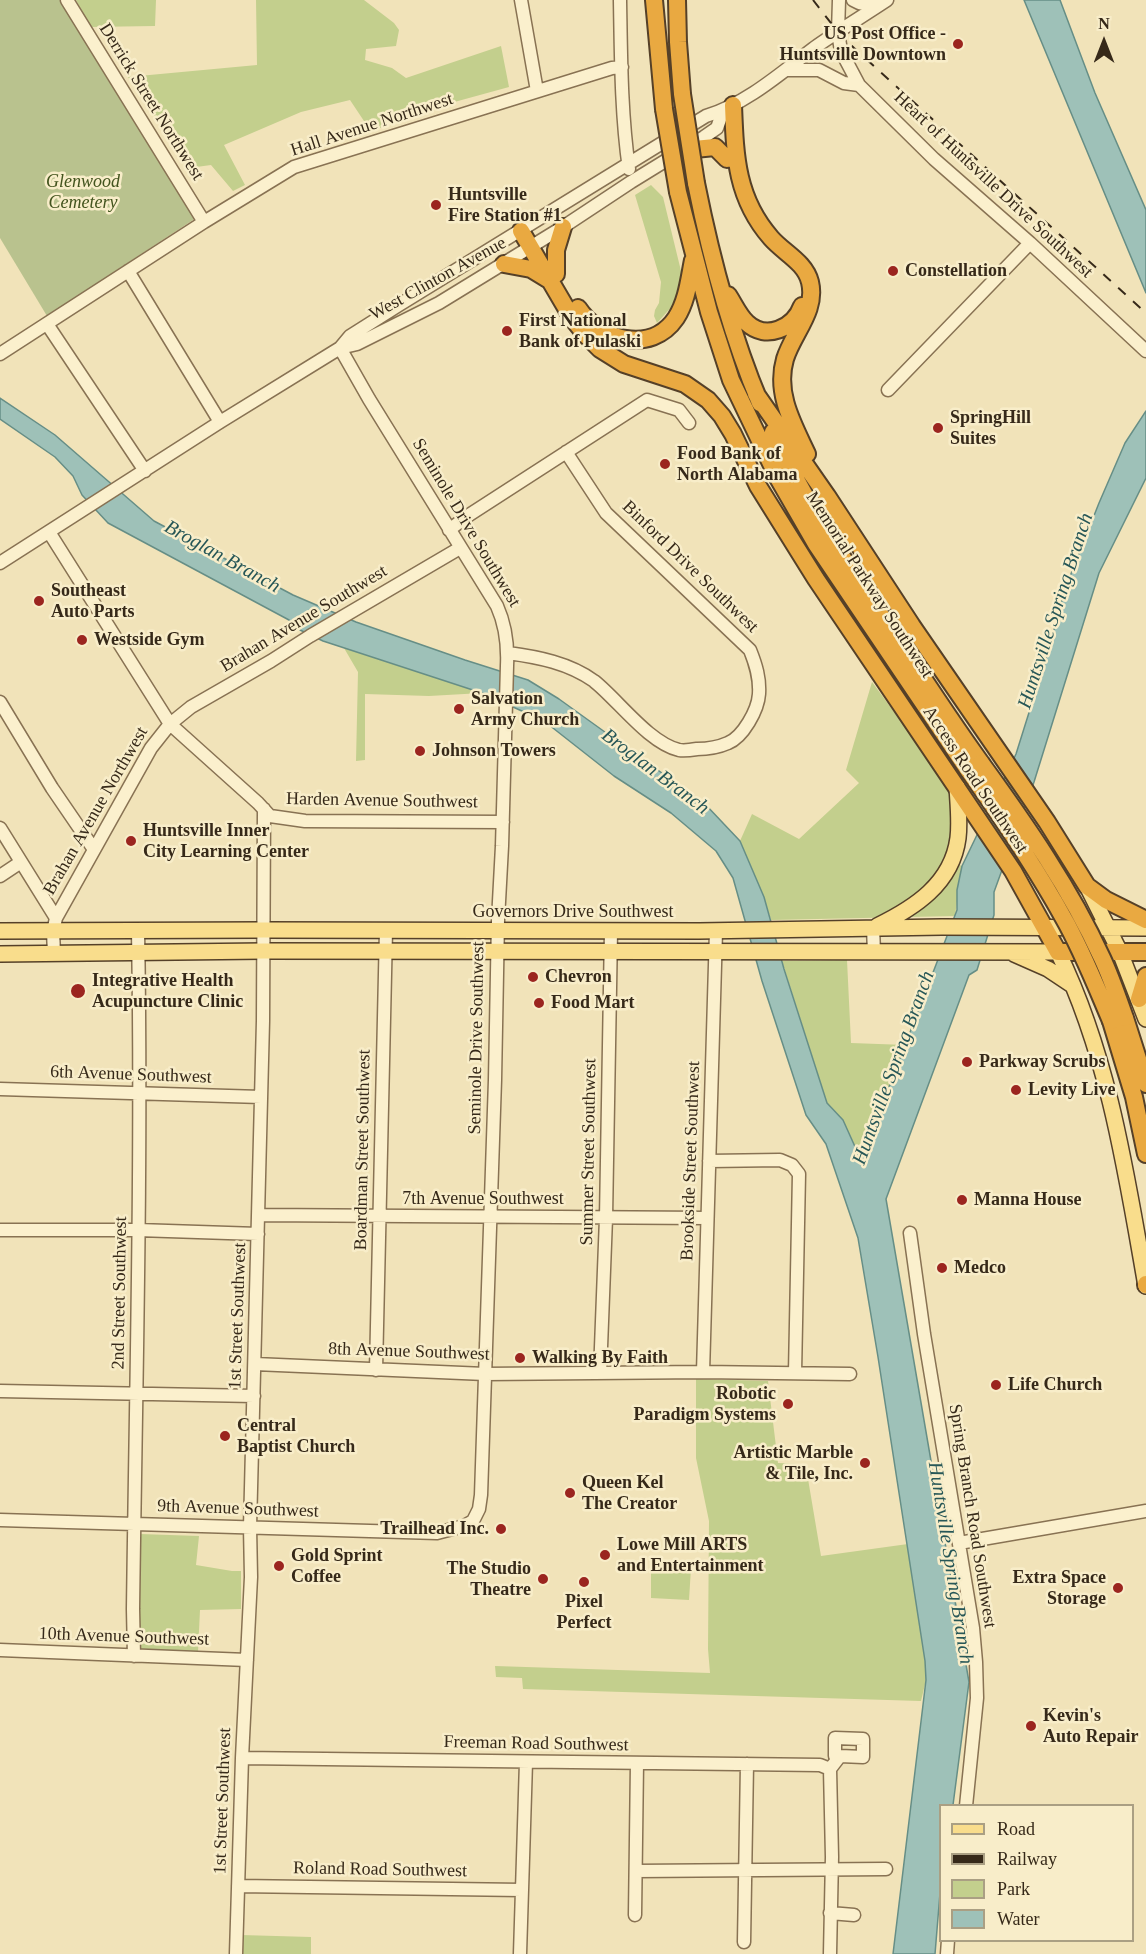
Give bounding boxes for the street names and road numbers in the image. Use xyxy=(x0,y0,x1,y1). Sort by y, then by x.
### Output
street label: Derrick Street Northwest xyxy=(94,20,208,184)
street label: Heart of Huntsville Drive Southwest xyxy=(889,87,1097,283)
street label: Hall Avenue Northwest xyxy=(288,89,456,161)
street label: West Clinton Avenue xyxy=(366,232,510,326)
street label: Seminole Drive Southwest xyxy=(407,435,525,611)
street label: Memorial Parkway Southwest xyxy=(801,488,937,682)
street label: Binford Drive Southwest xyxy=(617,496,763,638)
street label: Brahan Avenue Southwest xyxy=(217,561,391,677)
street label: Access Road Southwest xyxy=(918,702,1032,858)
street label: Brahan Avenue Northwest xyxy=(39,723,153,899)
street label: Harden Avenue Southwest xyxy=(286,789,478,813)
street label: Governors Drive Southwest xyxy=(473,901,673,923)
street label: Seminole Drive Southwest xyxy=(465,941,489,1135)
street label: Boardman Street Southwest xyxy=(350,1049,376,1251)
street label: Summer Street Southwest xyxy=(577,1058,601,1246)
street label: 6th Avenue Southwest xyxy=(50,1061,212,1089)
street label: Brookside Street Southwest xyxy=(677,1061,705,1261)
street label: 7th Avenue Southwest xyxy=(402,1188,564,1210)
street label: 2nd Street Southwest xyxy=(108,1216,132,1370)
street label: 1st Street Southwest xyxy=(225,1242,251,1390)
street label: 8th Avenue Southwest xyxy=(328,1338,490,1366)
street label: Spring Branch Road Southwest xyxy=(944,1402,1000,1630)
street label: 9th Avenue Southwest xyxy=(157,1495,319,1523)
street label: 10th Avenue Southwest xyxy=(38,1623,210,1651)
street label: 1st Street Southwest xyxy=(210,1727,236,1875)
street label: Freeman Road Southwest xyxy=(443,1732,629,1756)
street label: Roland Road Southwest xyxy=(293,1858,467,1882)

